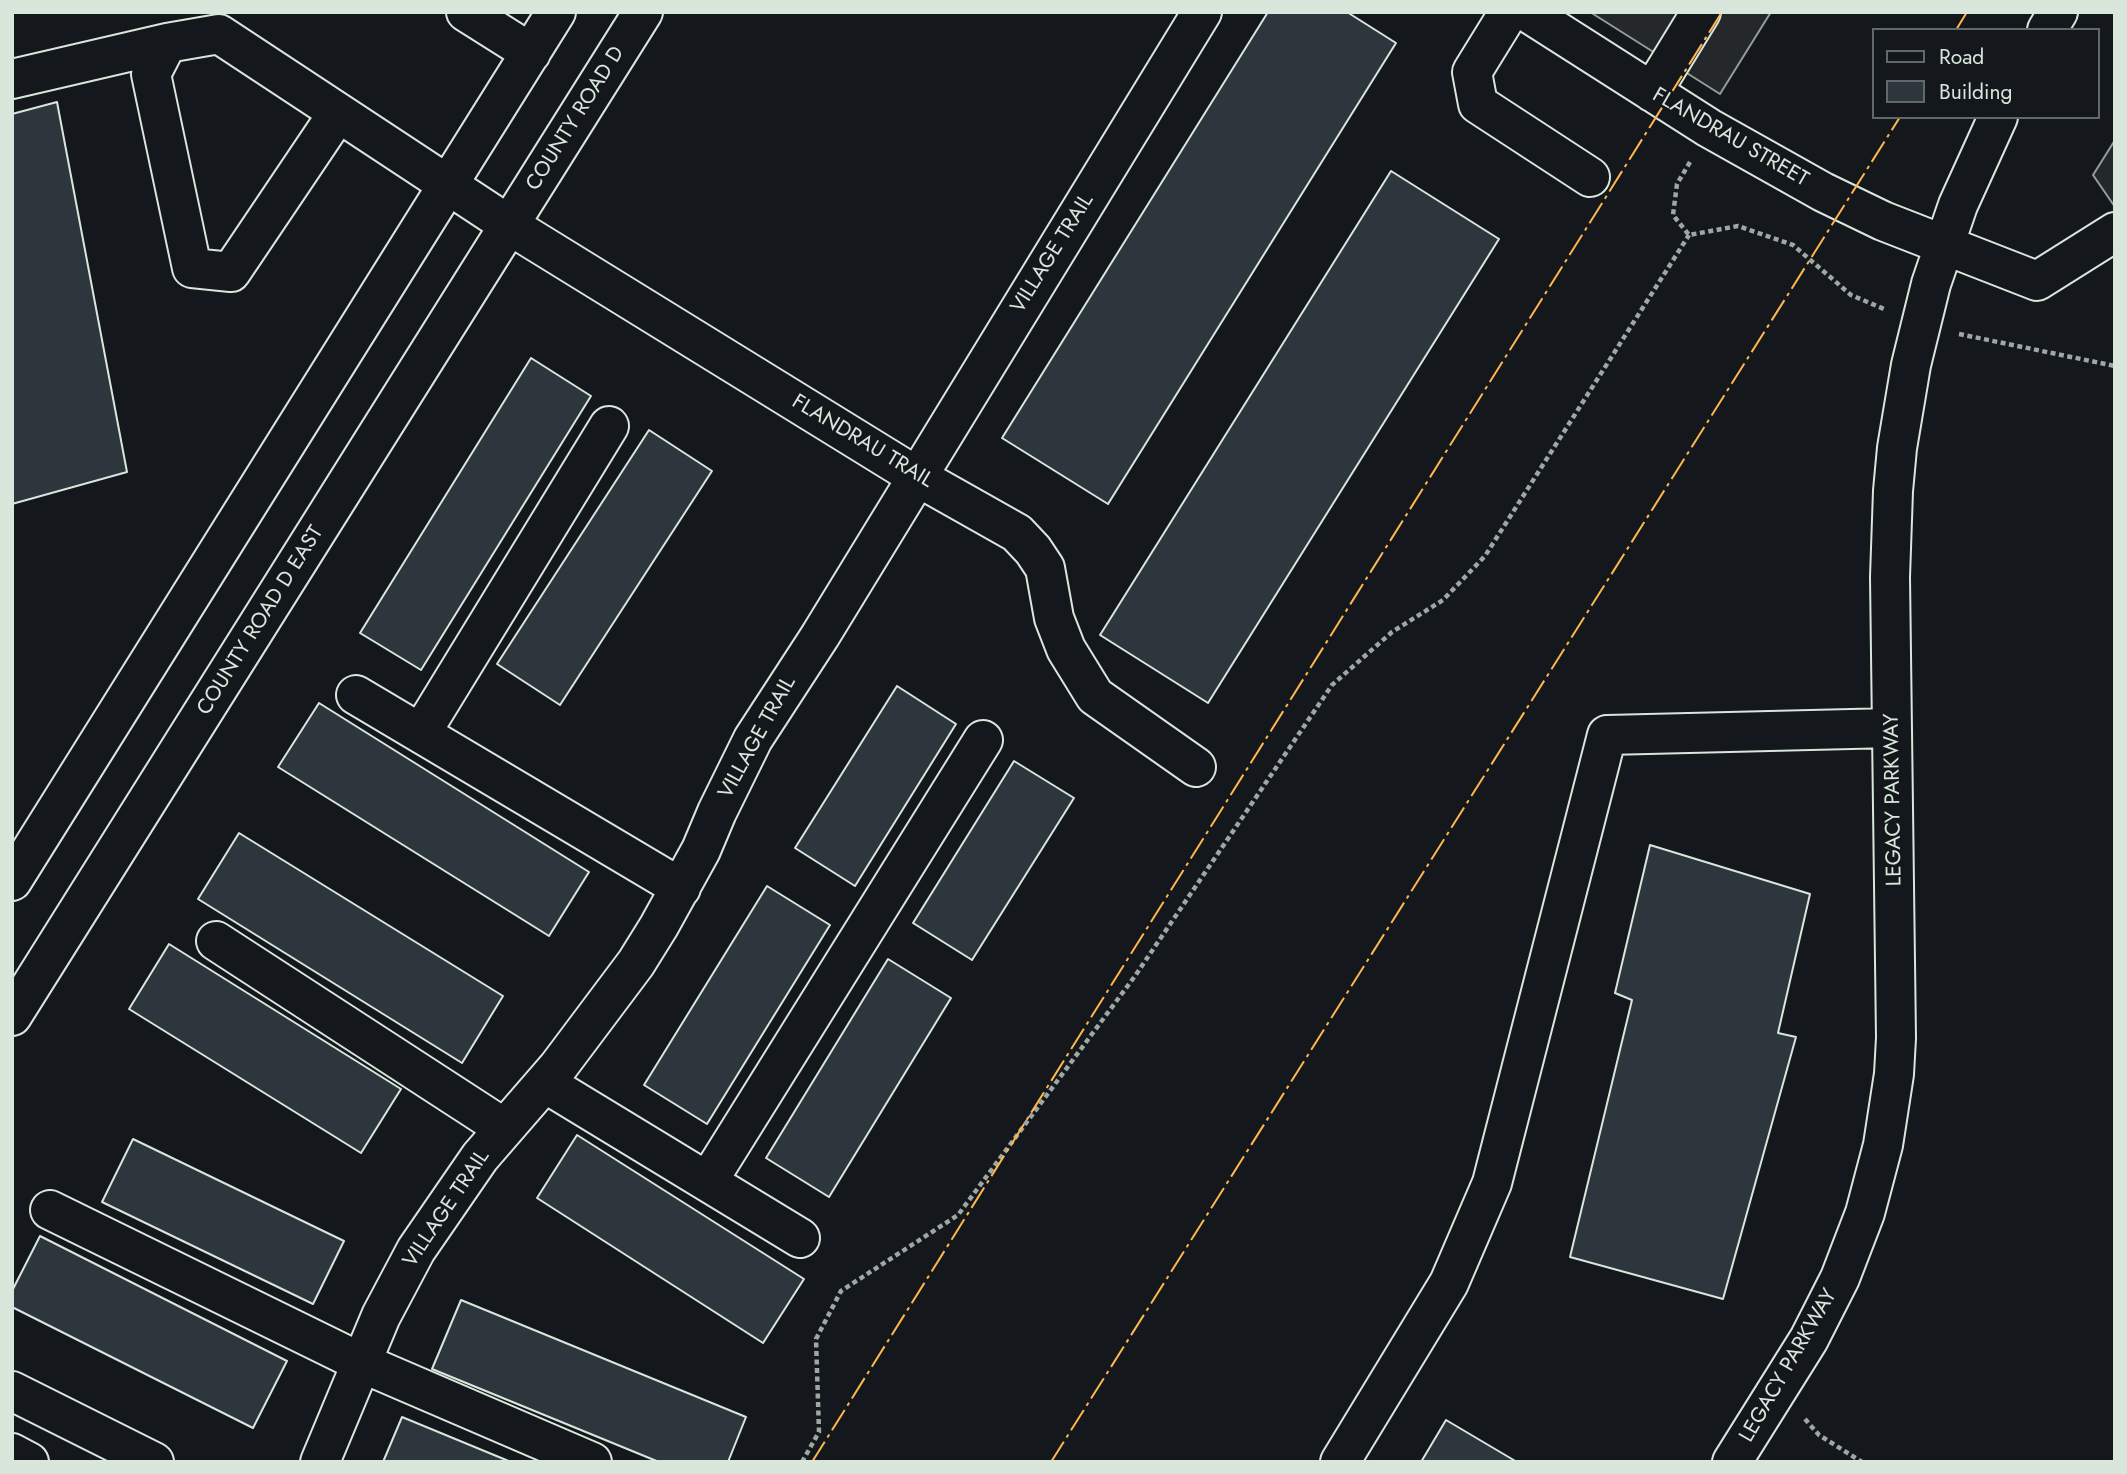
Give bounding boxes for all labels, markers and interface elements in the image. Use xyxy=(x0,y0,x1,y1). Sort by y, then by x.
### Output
legend xyxy=(1871,28,2099,119)
street label: COUNTY ROAD D xyxy=(522,42,630,196)
text: Road xyxy=(1939,42,1984,72)
text: Building xyxy=(1939,77,2012,107)
street label: FLANDRAU STREET xyxy=(1648,83,1812,193)
street label: VILLAGE TRAIL xyxy=(1006,190,1100,318)
street label: FLANDRAU TRAIL xyxy=(787,390,937,494)
street label: COUNTY ROAD D EAST xyxy=(192,522,330,720)
street label: VILLAGE TRAIL xyxy=(714,672,802,804)
street label: LEGACY PARKWAY xyxy=(1880,713,1908,887)
street label: VILLAGE TRAIL xyxy=(399,1146,495,1272)
street label: LEGACY PARKWAY xyxy=(1735,1285,1843,1447)

